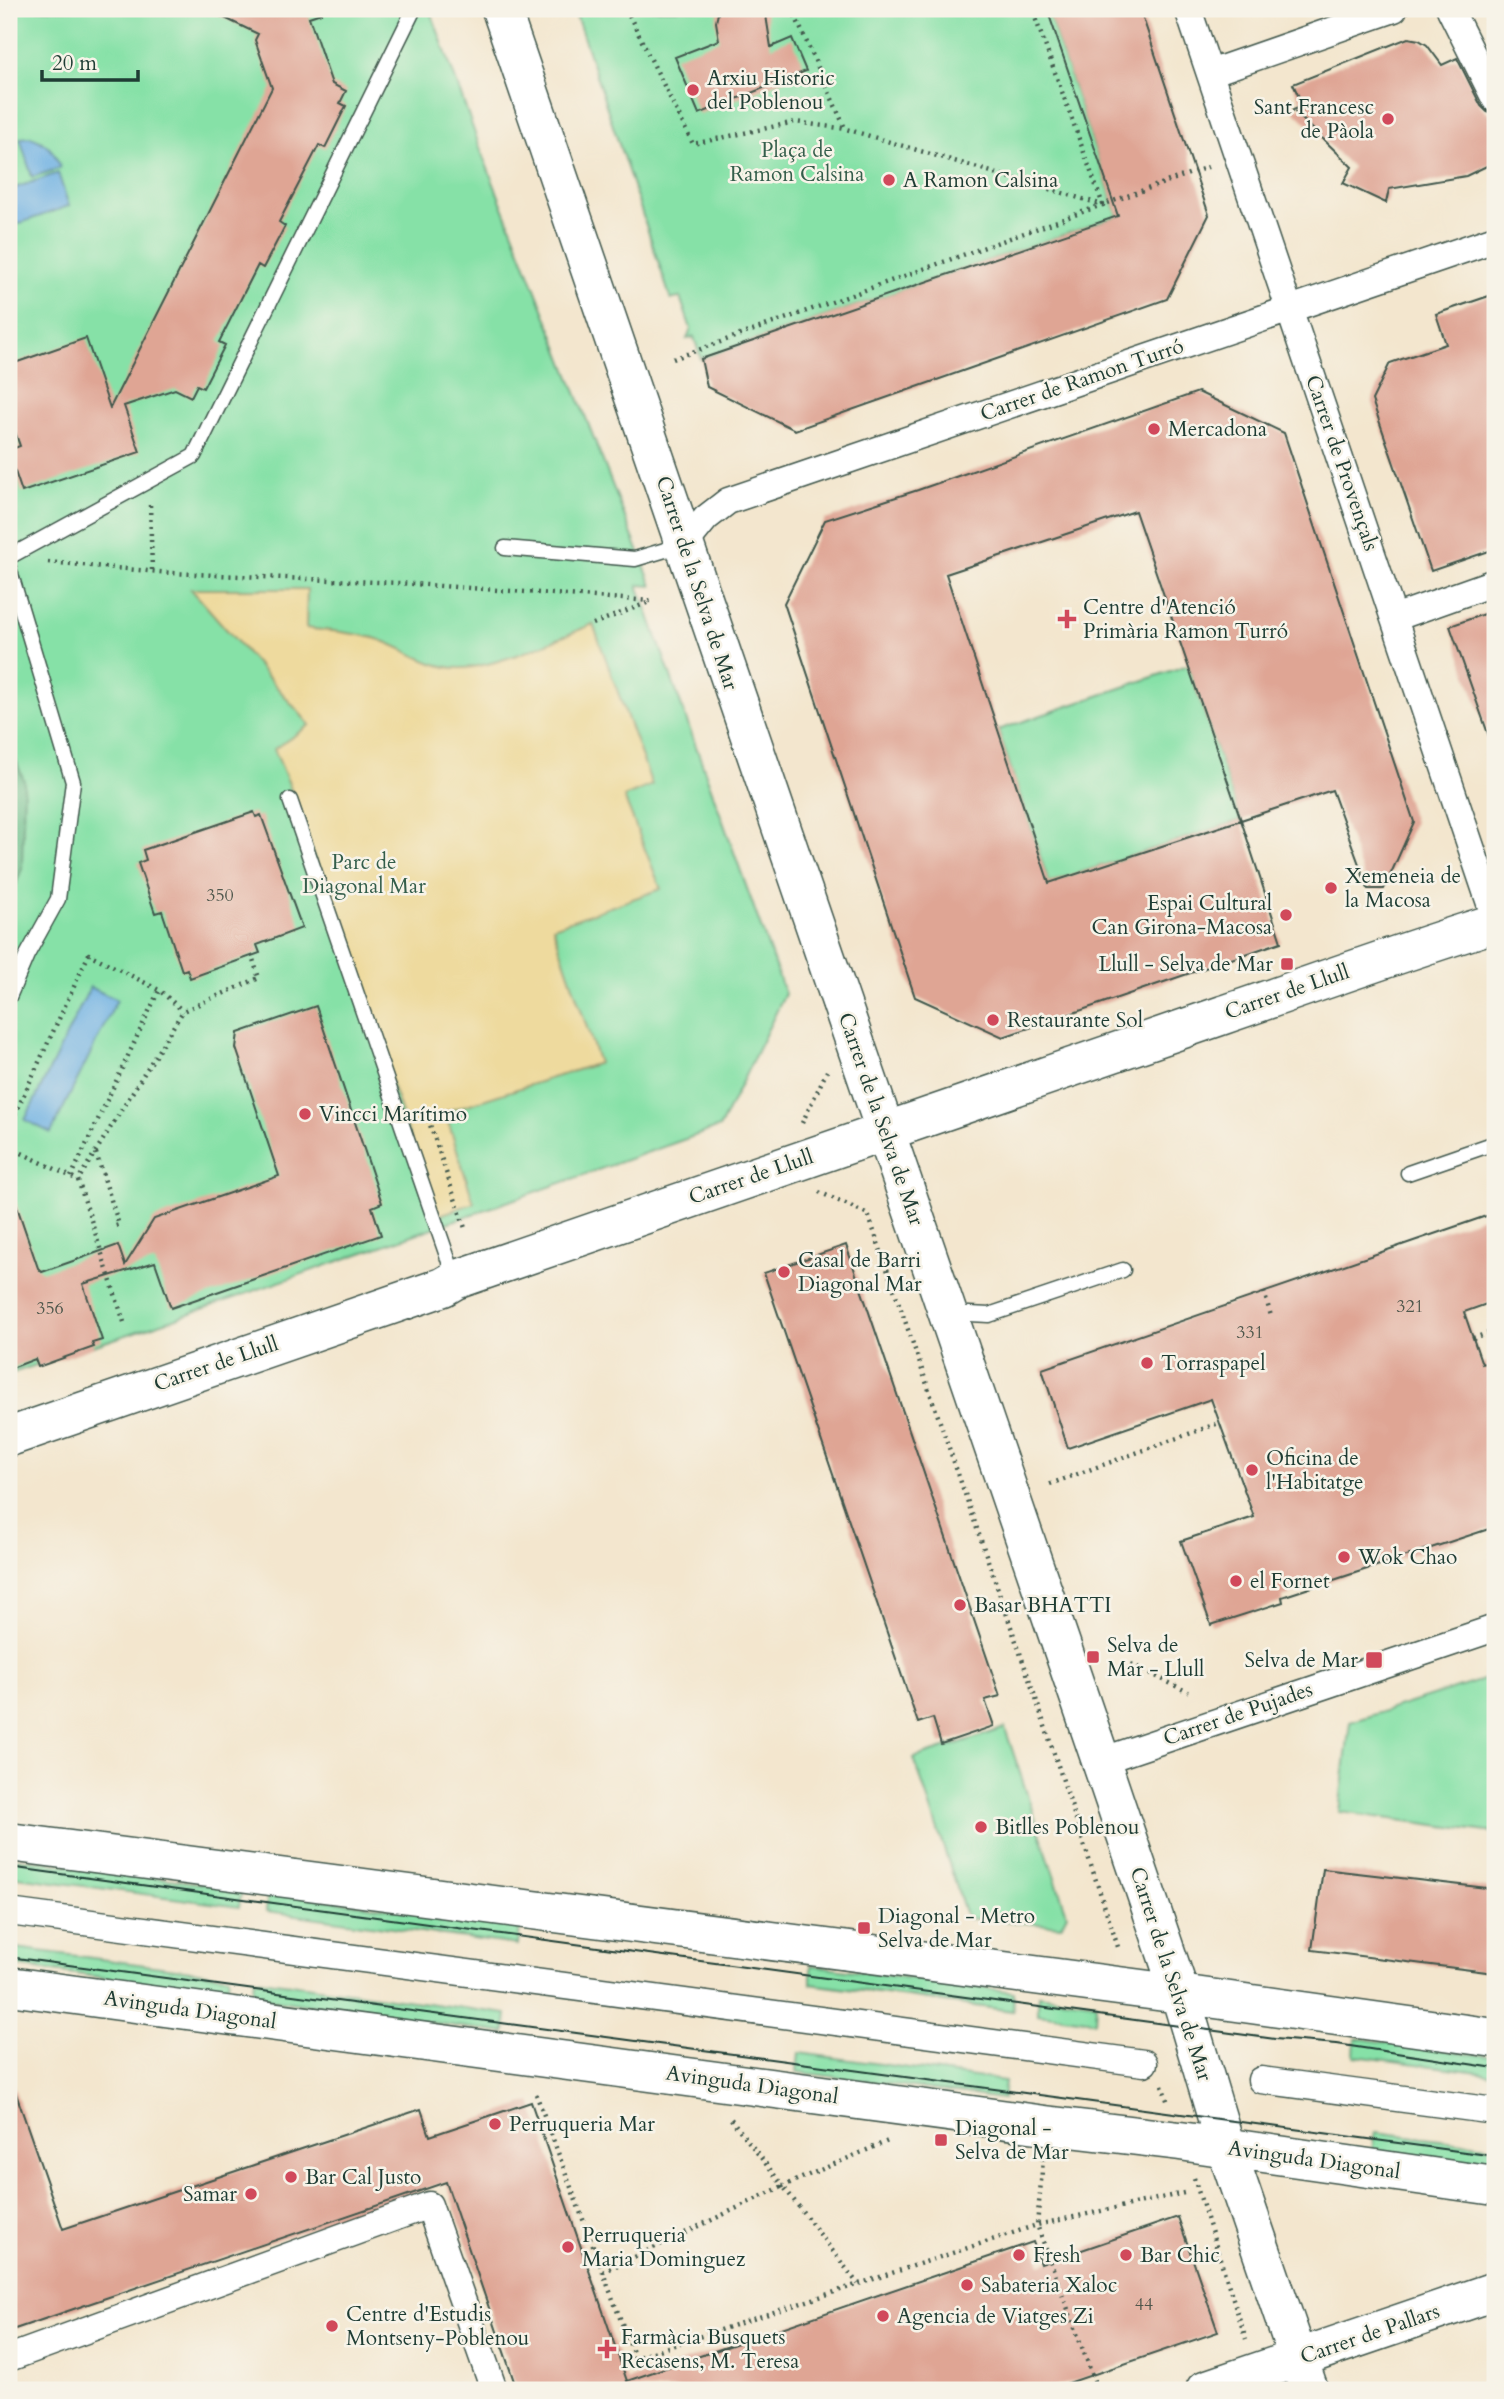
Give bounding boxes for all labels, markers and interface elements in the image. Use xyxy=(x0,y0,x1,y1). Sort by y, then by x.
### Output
scale bar xyxy=(42,38,138,82)
text: 20 m xyxy=(52,49,97,78)
place label: Arxiu Historic del Poblenou xyxy=(707,64,835,117)
marker: Arxiu Historic del Poblenou xyxy=(685,82,701,98)
place label: Sant Francesc de Pàola xyxy=(1254,93,1374,146)
marker: Sant Francesc de Pàola xyxy=(1380,111,1396,127)
park label: Plaça de Ramon Calsina xyxy=(730,136,864,189)
place label: A Ramon Calsina xyxy=(903,166,1058,195)
marker: A Ramon Calsina xyxy=(881,172,897,188)
street label: Carrer de Ramon Turró xyxy=(976,332,1188,428)
street label: Carrer de Provençals xyxy=(1298,371,1386,555)
place label: Mercadona xyxy=(1168,415,1267,444)
marker: Mercadona xyxy=(1146,421,1162,437)
street label: Carrer de la Selva de Mar xyxy=(649,472,745,694)
place label: Centre d'Atenció Primària Ramon Turró xyxy=(1083,593,1288,646)
marker: Centre d'Atenció Primària Ramon Turró xyxy=(1057,609,1077,629)
park label: Parc de Diagonal Mar xyxy=(302,848,426,901)
place label: Xemeneia de la Macosa xyxy=(1345,862,1461,915)
marker: Xemeneia de la Macosa xyxy=(1323,880,1339,896)
house number: 350 xyxy=(206,883,234,908)
place label: Espai Cultural Can Girona-Macosa xyxy=(1092,889,1272,942)
marker: Espai Cultural Can Girona-Macosa xyxy=(1278,907,1294,923)
place label: Llull - Selva de Mar xyxy=(1098,950,1273,979)
marker: Llull - Selva de Mar xyxy=(1279,956,1295,972)
street label: Carrer de Llull xyxy=(1221,957,1353,1027)
place label: Restaurante Sol xyxy=(1007,1006,1143,1035)
street label: Carrer de la Selva de Mar xyxy=(831,1009,931,1230)
marker: Restaurante Sol xyxy=(985,1012,1001,1028)
place label: Vincci Marítimo xyxy=(319,1100,467,1129)
marker: Vincci Marítimo xyxy=(297,1106,313,1122)
street label: Carrer de Llull xyxy=(685,1142,817,1212)
place label: Casal de Barri Diagonal Mar xyxy=(798,1246,922,1299)
marker: Casal de Barri Diagonal Mar xyxy=(776,1264,792,1280)
house number: 321 xyxy=(1396,1294,1424,1319)
house number: 356 xyxy=(36,1296,64,1321)
house number: 331 xyxy=(1236,1320,1264,1345)
street label: Carrer de Llull xyxy=(150,1329,282,1399)
place label: Torraspapel xyxy=(1161,1349,1265,1378)
marker: Torraspapel xyxy=(1139,1355,1155,1371)
place label: Oficina de l'Habitatge xyxy=(1266,1444,1364,1497)
marker: Oficina de l'Habitatge xyxy=(1244,1462,1260,1478)
place label: Wok Chao xyxy=(1357,1543,1457,1572)
marker: Wok Chao xyxy=(1336,1549,1352,1565)
place label: el Fornet xyxy=(1250,1567,1330,1596)
marker: el Fornet xyxy=(1228,1573,1244,1589)
place label: Basar BHATTI xyxy=(974,1591,1111,1620)
marker: Basar BHATTI xyxy=(952,1597,968,1613)
place label: Selva de Mar - Llull xyxy=(1107,1631,1204,1684)
place label: Selva de Mar xyxy=(1244,1646,1358,1675)
marker: Selva de Mar - Llull xyxy=(1085,1649,1101,1665)
marker: Selva de Mar xyxy=(1364,1650,1384,1670)
street label: Carrer de Pujades xyxy=(1159,1675,1317,1753)
place label: Bitlles Poblenou xyxy=(995,1813,1139,1842)
marker: Bitlles Poblenou xyxy=(973,1819,989,1835)
street label: Carrer de la Selva de Mar xyxy=(1123,1863,1219,2085)
place label: Diagonal - Metro Selva de Mar xyxy=(878,1902,1035,1955)
marker: Diagonal - Metro Selva de Mar xyxy=(856,1920,872,1936)
street label: Avinguda Diagonal xyxy=(102,1984,278,2036)
street label: Avinguda Diagonal xyxy=(664,2059,840,2111)
place label: Perruqueria Mar xyxy=(509,2110,655,2139)
place label: Diagonal - Selva de Mar xyxy=(955,2114,1069,2167)
marker: Perruqueria Mar xyxy=(487,2116,503,2132)
marker: Diagonal - Selva de Mar xyxy=(933,2132,949,2148)
street label: Avinguda Diagonal xyxy=(1226,2134,1402,2186)
place label: Bar Cal Justo xyxy=(305,2163,421,2192)
marker: Bar Cal Justo xyxy=(283,2169,299,2185)
place label: Samar xyxy=(183,2180,237,2209)
marker: Samar xyxy=(243,2186,259,2202)
place label: Perruqueria Maria Dominguez xyxy=(582,2221,746,2274)
marker: Perruqueria Maria Dominguez xyxy=(560,2239,576,2255)
place label: Fresh xyxy=(1033,2241,1081,2270)
place label: Bar Chic xyxy=(1140,2241,1220,2270)
marker: Fresh xyxy=(1011,2247,1027,2263)
marker: Bar Chic xyxy=(1118,2247,1134,2263)
place label: Sabateria Xaloc xyxy=(981,2271,1117,2300)
marker: Sabateria Xaloc xyxy=(959,2277,975,2293)
house number: 44 xyxy=(1135,2292,1153,2317)
street label: Carrer de Pallars xyxy=(1296,2297,1444,2371)
place label: Centre d'Estudis Montseny-Poblenou xyxy=(346,2300,529,2353)
place label: Agencia de Viatges Zi xyxy=(897,2302,1094,2331)
marker: Agencia de Viatges Zi xyxy=(875,2308,891,2324)
marker: Centre d'Estudis Montseny-Poblenou xyxy=(324,2318,340,2334)
place label: Farmàcia Busquets Recasens, M. Teresa xyxy=(621,2323,799,2376)
marker: Farmàcia Busquets Recasens, M. Teresa xyxy=(599,2341,615,2357)

